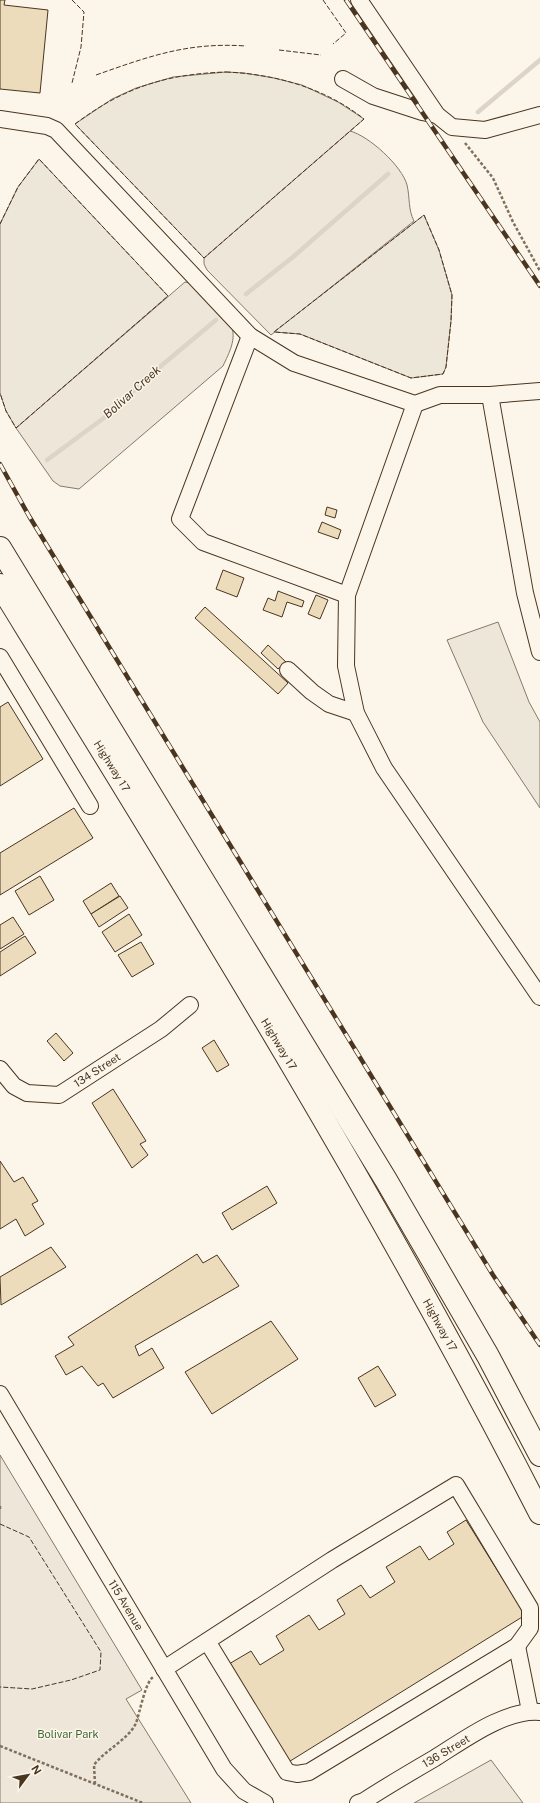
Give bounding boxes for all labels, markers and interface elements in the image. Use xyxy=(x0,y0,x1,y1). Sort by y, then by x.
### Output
water label: Bolivar Creek xyxy=(100,362,164,421)
street label: Highway 17 xyxy=(92,738,133,794)
street label: Highway 17 xyxy=(259,1016,299,1072)
street label: 134 Street xyxy=(71,1051,123,1089)
street label: Highway 17 xyxy=(421,1297,460,1354)
street label: 115 Avenue xyxy=(106,1578,146,1632)
park label: Bolivar Park xyxy=(37,1728,99,1740)
street label: 136 Street xyxy=(420,1732,472,1770)
north arrow xyxy=(8,1755,48,1795)
text: N xyxy=(29,1763,44,1777)

